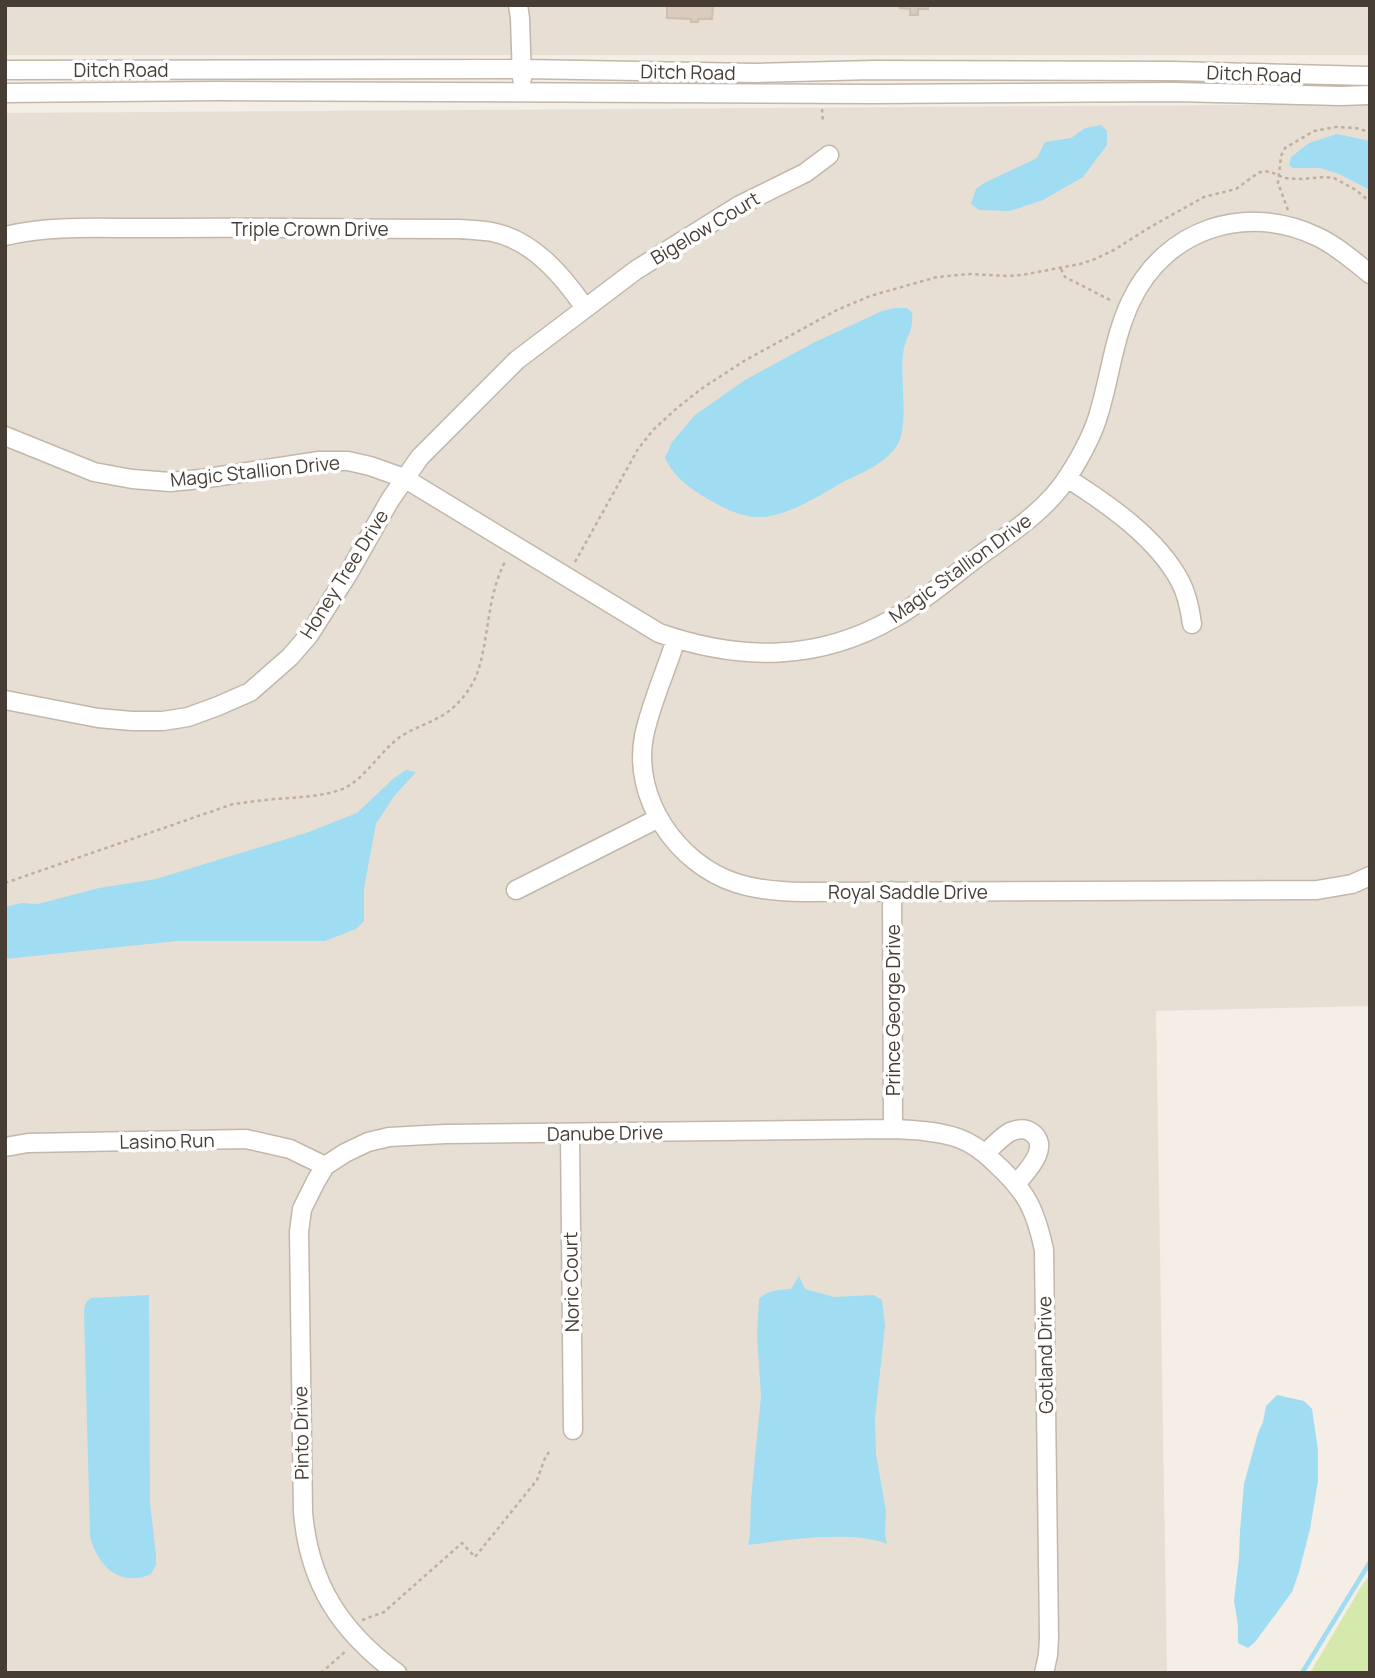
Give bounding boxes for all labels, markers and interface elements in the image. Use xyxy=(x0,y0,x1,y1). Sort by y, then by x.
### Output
street label: Ditch Road xyxy=(73,57,169,83)
street label: Ditch Road xyxy=(640,58,736,86)
street label: Ditch Road xyxy=(1206,59,1302,89)
street label: Bigelow Court xyxy=(646,185,764,271)
street label: Triple Crown Drive xyxy=(231,216,389,242)
street label: Magic Stallion Drive xyxy=(169,449,341,493)
street label: Honey Tree Drive xyxy=(294,504,394,644)
street label: Magic Stallion Drive xyxy=(883,507,1037,629)
street label: Royal Saddle Drive xyxy=(828,879,988,905)
street label: Prince George Drive xyxy=(880,924,906,1096)
street label: Danube Drive xyxy=(547,1119,663,1147)
street label: Lasino Run xyxy=(119,1127,215,1155)
street label: Noric Court xyxy=(557,1232,585,1332)
street label: Gotland Drive xyxy=(1031,1296,1059,1414)
street label: Pinto Drive xyxy=(287,1386,315,1480)

